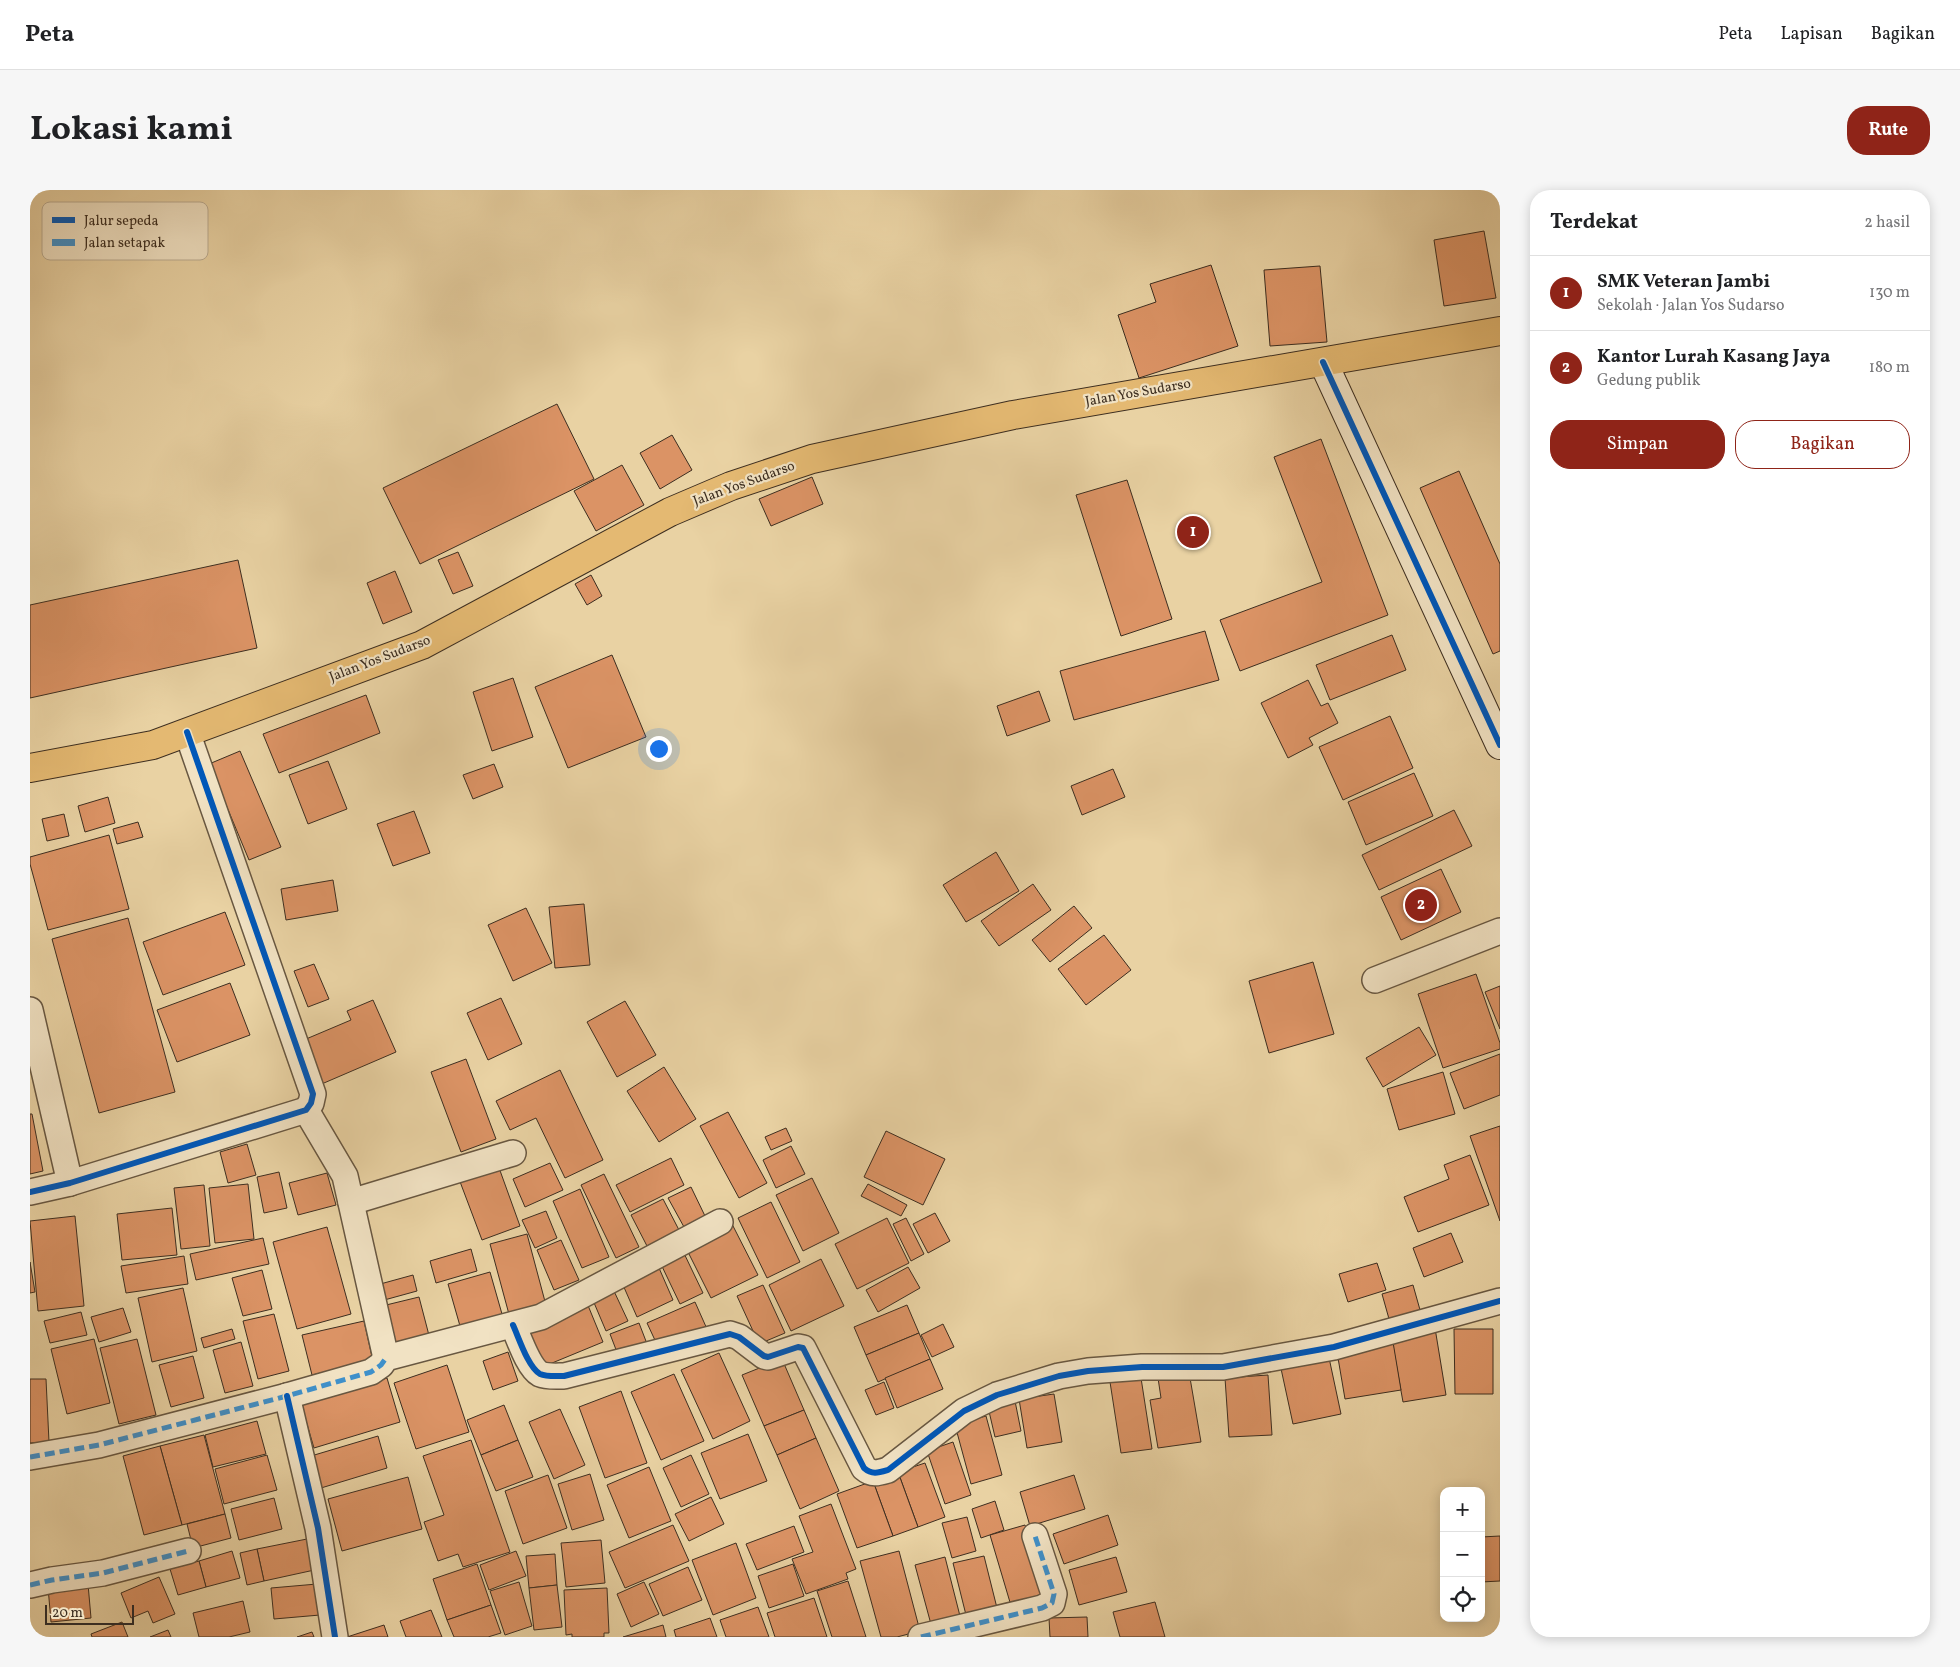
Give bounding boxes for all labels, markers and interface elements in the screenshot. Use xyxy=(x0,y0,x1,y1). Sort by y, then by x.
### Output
text: Peta xyxy=(25,18,74,52)
text: Peta xyxy=(1719,22,1752,47)
text: Lapisan xyxy=(1780,22,1843,47)
text: Bagikan xyxy=(1871,22,1935,47)
text: Lokasi kami xyxy=(30,106,233,154)
button: Rute xyxy=(1847,106,1930,155)
legend xyxy=(42,202,208,260)
text: Terdekat xyxy=(1550,208,1638,237)
text: Jalur sepeda xyxy=(84,212,159,231)
text: 2 hasil xyxy=(1864,212,1910,234)
text: Jalan setapak xyxy=(84,234,165,253)
text: SMK Veteran Jambi xyxy=(1597,269,1770,295)
text: 1 xyxy=(1563,282,1569,304)
text: 130 m xyxy=(1869,282,1910,304)
text: Sekolah · Jalan Yos Sudarso xyxy=(1597,295,1784,317)
text: Kantor Lurah Kasang Jaya xyxy=(1597,344,1830,370)
text: 2 xyxy=(1562,357,1570,379)
text: 180 m xyxy=(1869,357,1910,379)
text: Gedung publik xyxy=(1597,370,1700,392)
street label: Jalan Yos Sudarso xyxy=(1084,374,1192,412)
button: Simpan xyxy=(1550,420,1725,469)
button: Bagikan xyxy=(1735,420,1910,469)
street label: Jalan Yos Sudarso xyxy=(690,457,798,511)
pin: 1 xyxy=(1177,513,1209,551)
street label: Jalan Yos Sudarso xyxy=(327,631,433,687)
your location xyxy=(646,736,672,762)
pin: 2 xyxy=(1405,886,1437,924)
map controls xyxy=(1440,1487,1485,1622)
button: + xyxy=(1440,1487,1485,1532)
button: − xyxy=(1440,1532,1485,1577)
button: locate xyxy=(1440,1577,1485,1622)
scale bar xyxy=(45,1602,134,1625)
text: 20 m xyxy=(52,1604,83,1623)

